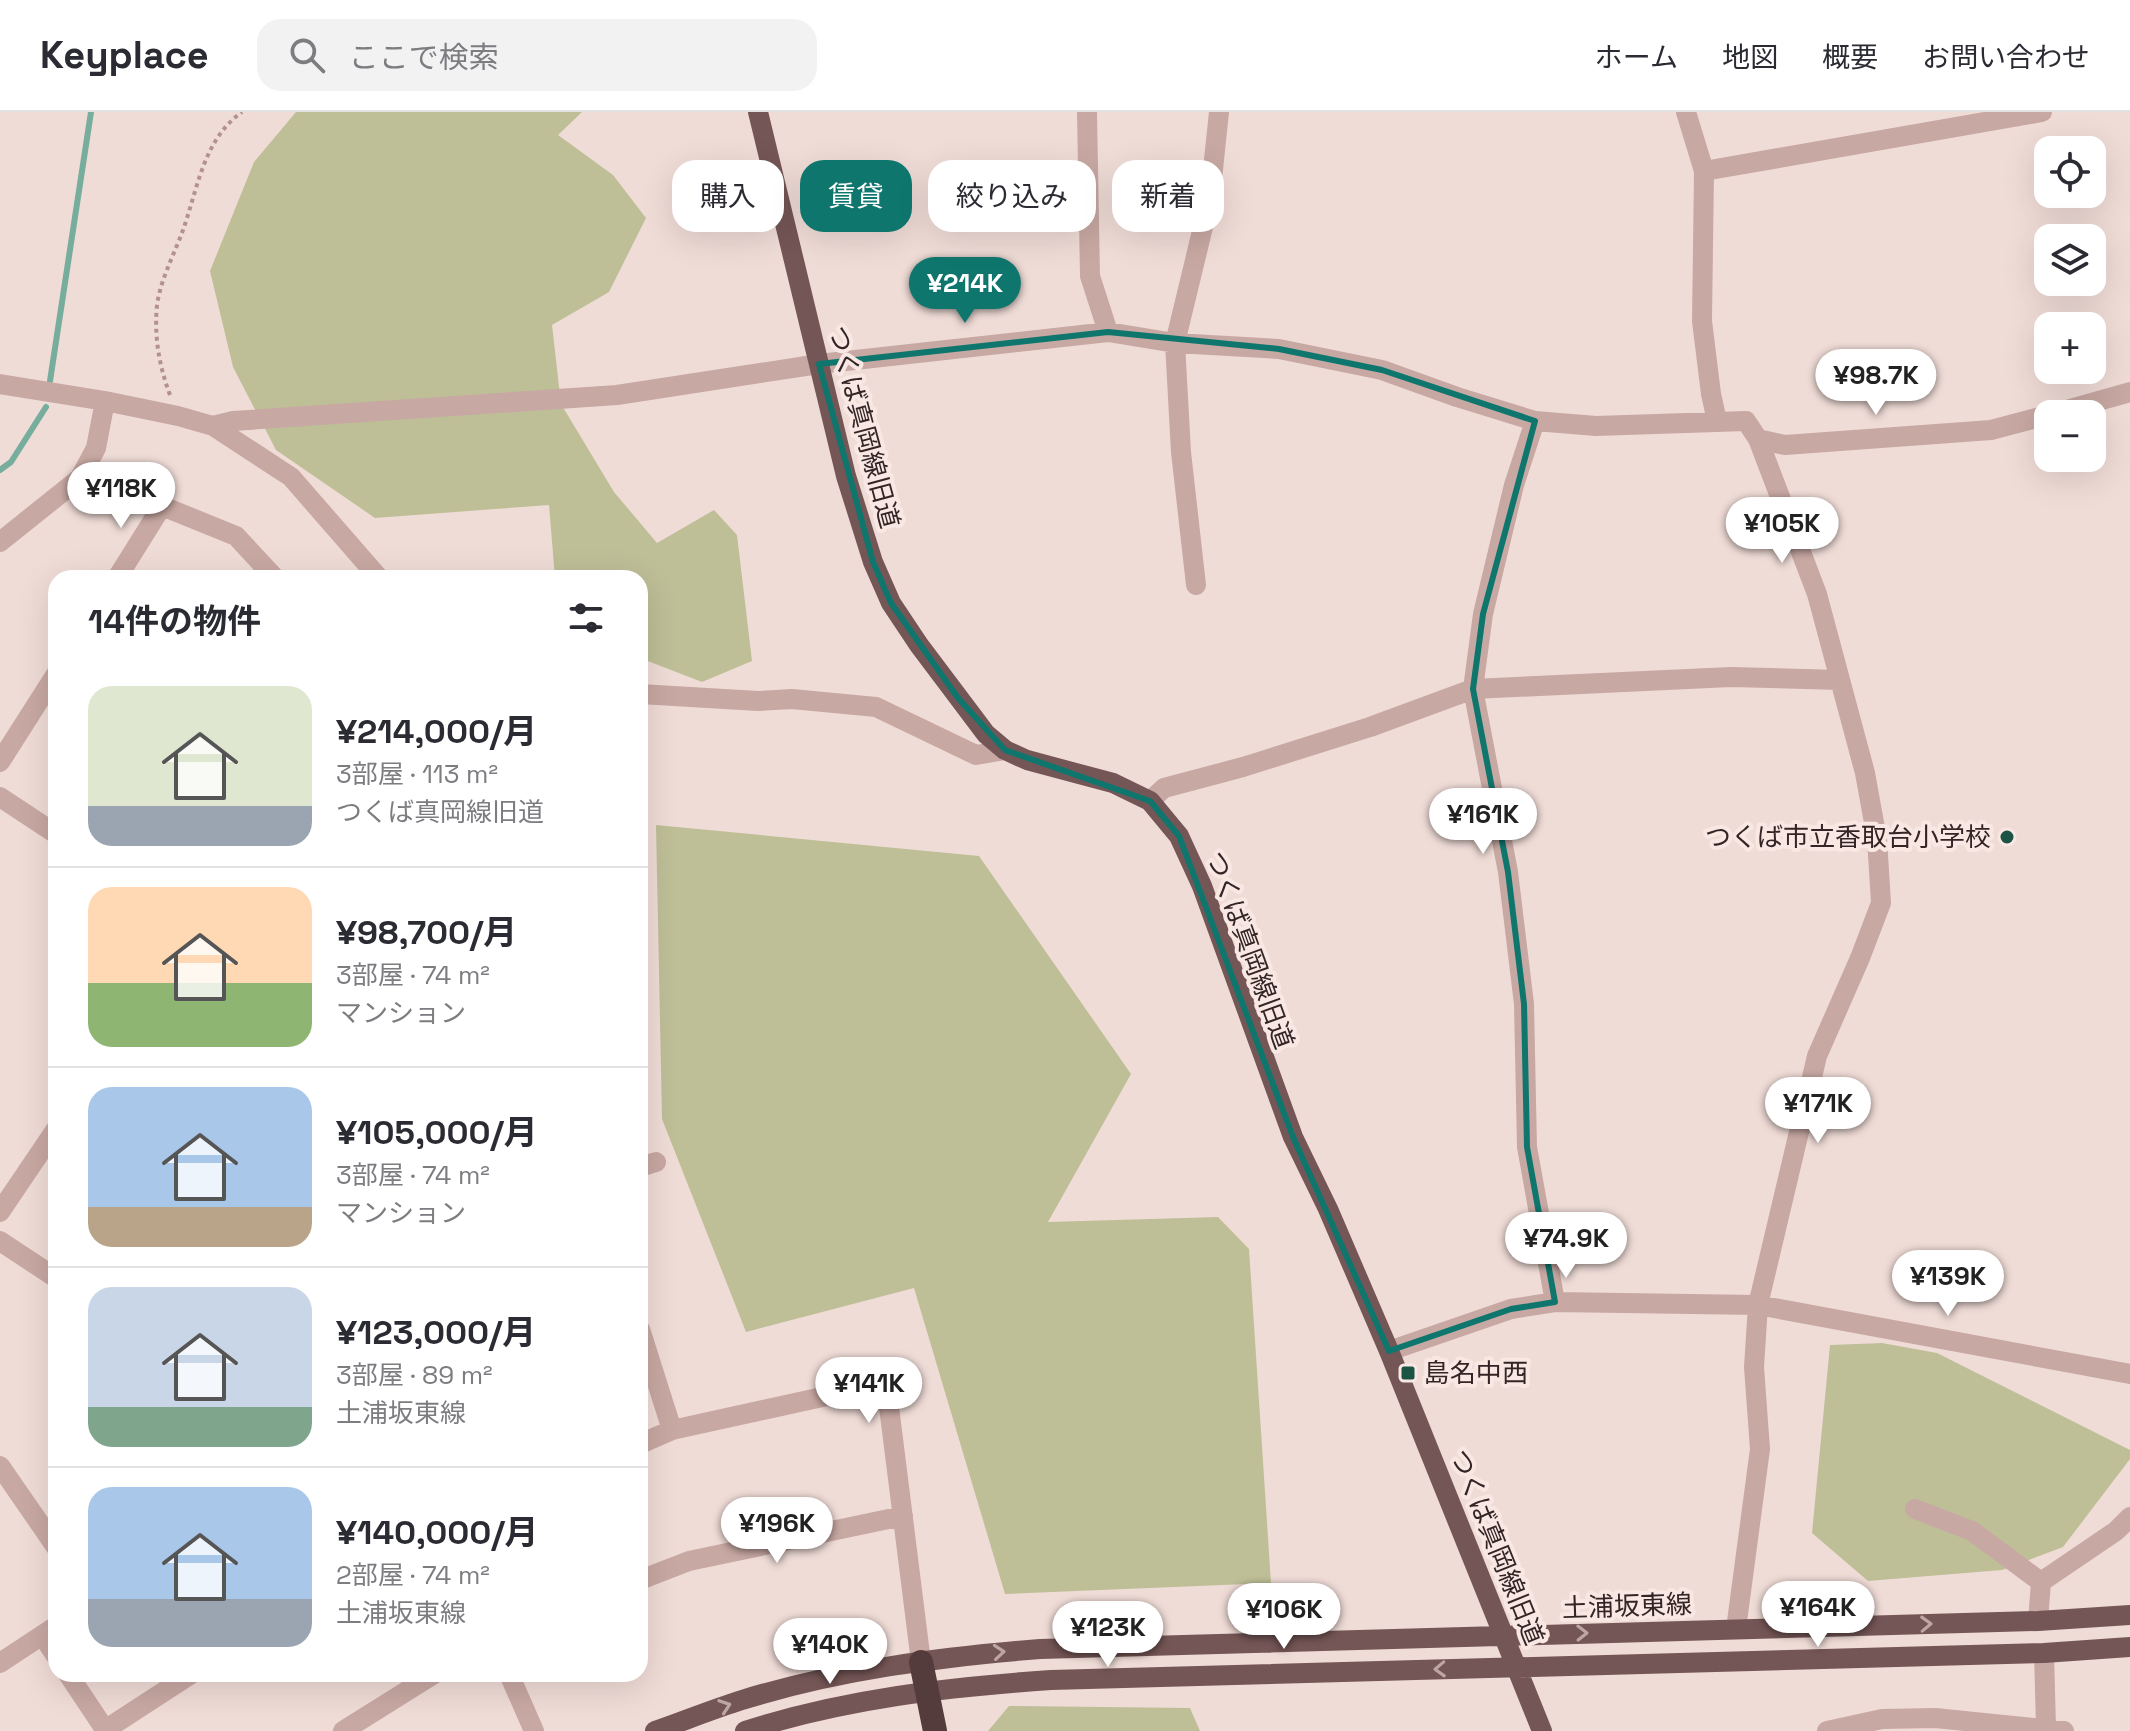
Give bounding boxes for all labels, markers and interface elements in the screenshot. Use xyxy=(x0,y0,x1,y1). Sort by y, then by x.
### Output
search box xyxy=(257,19,817,91)
text: Keyplace xyxy=(40,31,209,79)
icon: search xyxy=(285,33,329,77)
text: ここで検索 xyxy=(349,38,499,77)
text: ホーム xyxy=(1595,39,1678,75)
text: 地図 xyxy=(1722,39,1778,75)
text: 概要 xyxy=(1822,39,1878,75)
text: お問い合わせ xyxy=(1922,39,2090,75)
map controls xyxy=(2034,136,2106,472)
button: locate xyxy=(2034,136,2106,208)
chip: 購入 xyxy=(672,160,784,232)
chip: 賃貸 xyxy=(800,160,912,232)
chip: 絞り込み xyxy=(928,160,1096,232)
chip: 新着 xyxy=(1112,160,1224,232)
button: layers xyxy=(2034,224,2106,296)
pin: ¥214K xyxy=(909,257,1021,325)
text: ¥214K xyxy=(927,266,1003,300)
button: + xyxy=(2034,312,2106,384)
street label: つくば真岡線旧道 xyxy=(821,322,907,532)
pin: ¥98.7K xyxy=(1811,349,1941,417)
text: ¥98.7K xyxy=(1833,358,1919,392)
button: − xyxy=(2034,400,2106,472)
pin: ¥118K xyxy=(65,462,177,530)
text: ¥118K xyxy=(85,471,157,505)
pin: ¥105K xyxy=(1726,497,1838,565)
text: ¥105K xyxy=(1744,506,1820,540)
icon: filters xyxy=(564,596,608,640)
text: 14件の物件 xyxy=(88,600,261,643)
text: ¥214,000/月 xyxy=(336,710,537,753)
icon: home xyxy=(152,718,248,814)
text: 3部屋 · 113 m² xyxy=(336,757,498,791)
pin: ¥161K xyxy=(1427,788,1539,856)
text: つくば真岡線旧道 xyxy=(336,795,544,829)
text: ¥161K xyxy=(1447,797,1519,831)
place label: つくば市立香取台小学校 xyxy=(1705,820,1991,854)
marker: つくば市立香取台小学校 xyxy=(1998,828,2016,846)
street label: つくば真岡線旧道 xyxy=(1198,846,1302,1054)
text: ¥98,700/月 xyxy=(336,911,517,954)
icon: home xyxy=(152,919,248,1015)
text: 3部屋 · 74 m² xyxy=(336,958,490,992)
text: マンション xyxy=(336,996,466,1030)
pin: ¥171K xyxy=(1762,1077,1874,1145)
text: ¥171K xyxy=(1783,1086,1853,1120)
text: ¥105,000/月 xyxy=(336,1111,538,1154)
icon: home xyxy=(152,1119,248,1215)
text: 3部屋 · 74 m² xyxy=(336,1158,490,1192)
text: マンション xyxy=(336,1196,466,1230)
pin: ¥74.9K xyxy=(1501,1212,1631,1280)
text: ¥74.9K xyxy=(1523,1221,1609,1255)
pin: ¥139K xyxy=(1892,1250,2004,1318)
text: ¥139K xyxy=(1910,1259,1986,1293)
text: ¥123,000/月 xyxy=(336,1311,536,1354)
icon: home xyxy=(152,1319,248,1415)
place label: 島名中西 xyxy=(1424,1356,1528,1390)
pin: ¥141K xyxy=(813,1357,925,1425)
text: 3部屋 · 89 m² xyxy=(336,1358,493,1392)
marker: 島名中西 xyxy=(1399,1364,1417,1382)
text: ¥141K xyxy=(833,1366,905,1400)
text: 土浦坂東線 xyxy=(336,1396,466,1430)
street label: つくば真岡線旧道 xyxy=(1442,1444,1552,1650)
pin: ¥196K xyxy=(721,1497,833,1565)
text: ¥196K xyxy=(739,1506,815,1540)
text: ¥140,000/月 xyxy=(336,1511,539,1554)
icon: home xyxy=(152,1519,248,1615)
text: 2部屋 · 74 m² xyxy=(336,1558,490,1592)
pin: ¥164K xyxy=(1762,1581,1874,1649)
pin: ¥106K xyxy=(1228,1583,1340,1651)
street label: 土浦坂東線 xyxy=(1561,1587,1693,1625)
text: ¥164K xyxy=(1780,1590,1856,1624)
text: ¥106K xyxy=(1245,1592,1323,1626)
text: 土浦坂東線 xyxy=(336,1596,466,1630)
pin: ¥123K xyxy=(1052,1601,1164,1669)
text: ¥123K xyxy=(1070,1610,1146,1644)
one-way arrow xyxy=(1920,1615,1933,1633)
pin: ¥140K xyxy=(774,1618,886,1686)
one-way arrow xyxy=(1576,1625,1589,1642)
text: ¥140K xyxy=(791,1627,869,1661)
one-way arrow xyxy=(993,1644,1006,1661)
one-way arrow xyxy=(1433,1660,1446,1677)
one-way arrow xyxy=(717,1700,731,1716)

